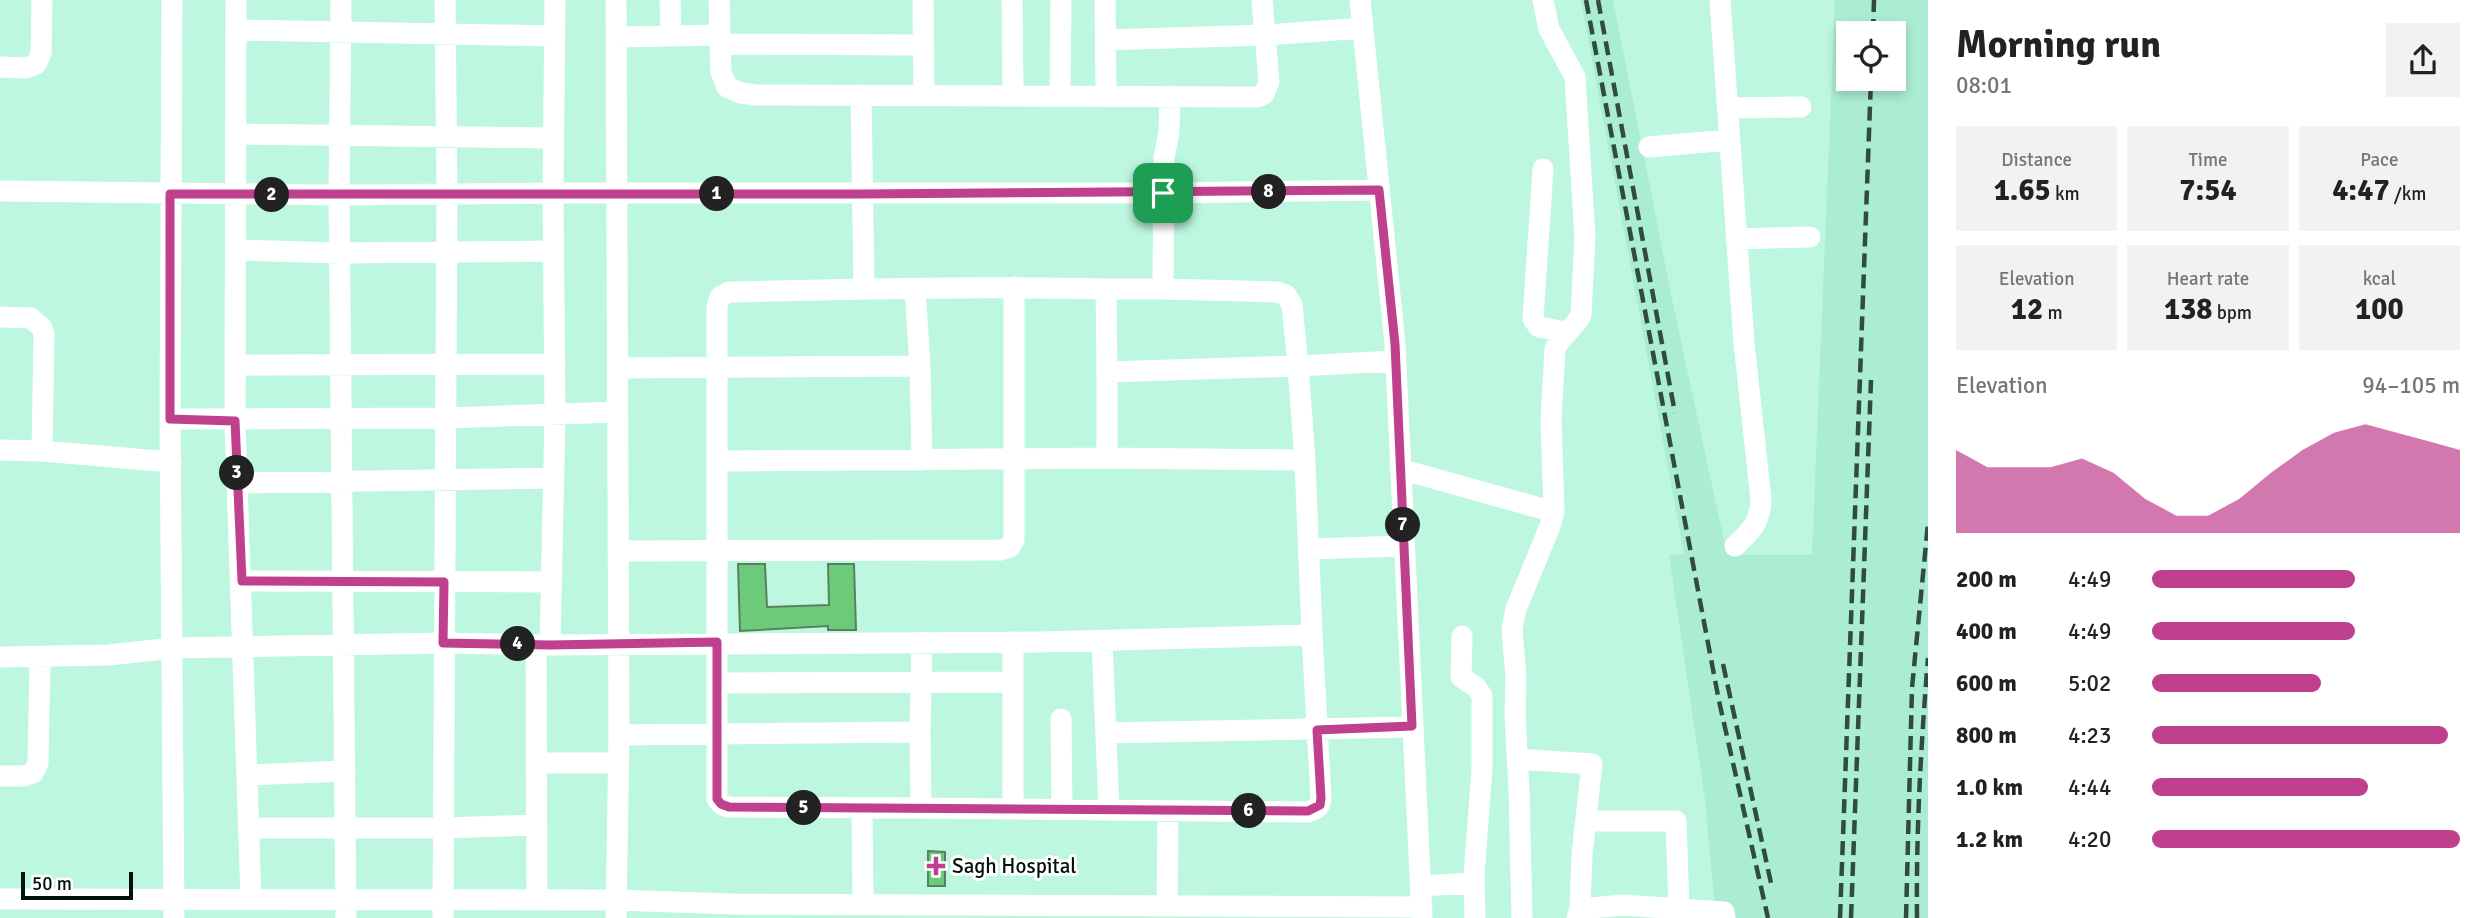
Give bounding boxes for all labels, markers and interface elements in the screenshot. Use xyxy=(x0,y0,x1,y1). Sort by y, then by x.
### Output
map controls xyxy=(1836,21,1906,91)
button: locate xyxy=(1836,21,1906,91)
text: Morning run xyxy=(1956,21,2161,68)
button: share xyxy=(2386,23,2460,97)
text: 08:01 xyxy=(1956,71,2012,100)
text: Distance xyxy=(2001,148,2072,172)
text: Time xyxy=(2188,148,2228,172)
text: Pace xyxy=(2360,148,2398,172)
pin xyxy=(1133,163,1193,223)
text: 1.65 xyxy=(1994,172,2051,209)
text: 7:54 xyxy=(2179,172,2237,209)
text: 4:47 xyxy=(2332,172,2390,209)
icon: arrive xyxy=(1144,174,1182,212)
pin: 8 xyxy=(1252,174,1286,210)
pin: 1 xyxy=(700,176,734,212)
pin: 2 xyxy=(254,178,290,212)
text: 8 xyxy=(1263,179,1274,203)
text: 1 xyxy=(711,181,722,205)
text: 2 xyxy=(266,182,277,206)
text: km xyxy=(2051,182,2080,206)
text: /km xyxy=(2390,182,2426,206)
text: Elevation xyxy=(1999,267,2075,291)
text: Heart rate xyxy=(2167,267,2249,291)
text: kcal xyxy=(2363,267,2396,291)
text: 12 xyxy=(2011,291,2043,328)
text: 138 xyxy=(2164,291,2213,328)
text: 100 xyxy=(2355,291,2404,328)
text: m xyxy=(2043,301,2063,325)
text: bpm xyxy=(2213,301,2252,325)
text: Elevation xyxy=(1956,371,2048,400)
text: 94–105 m xyxy=(2362,371,2460,400)
pin: 3 xyxy=(219,456,254,490)
text: 3 xyxy=(231,460,242,484)
pin: 7 xyxy=(1386,508,1420,542)
text: 7 xyxy=(1397,512,1408,536)
text: 200 m xyxy=(1956,565,2017,594)
text: 4:49 xyxy=(2068,565,2111,594)
text: 400 m xyxy=(1956,617,2017,646)
text: 4:49 xyxy=(2068,617,2111,646)
pin: 4 xyxy=(500,626,536,662)
text: 4 xyxy=(512,631,523,655)
text: 600 m xyxy=(1956,669,2017,698)
text: 5:02 xyxy=(2068,669,2111,698)
text: 800 m xyxy=(1956,721,2017,750)
text: 4:23 xyxy=(2068,721,2111,750)
text: 1.0 km xyxy=(1956,773,2023,802)
text: 4:44 xyxy=(2068,773,2111,802)
pin: 5 xyxy=(786,790,822,826)
pin: 6 xyxy=(1232,794,1266,828)
text: 5 xyxy=(798,795,809,819)
text: 6 xyxy=(1243,798,1254,822)
text: 1.2 km xyxy=(1956,825,2023,854)
text: 4:20 xyxy=(2068,825,2111,854)
place label: Sagh Hospital xyxy=(952,853,1077,879)
marker: Sagh Hospital xyxy=(926,856,946,876)
scale bar xyxy=(21,869,133,901)
text: 50 m xyxy=(32,872,72,896)

